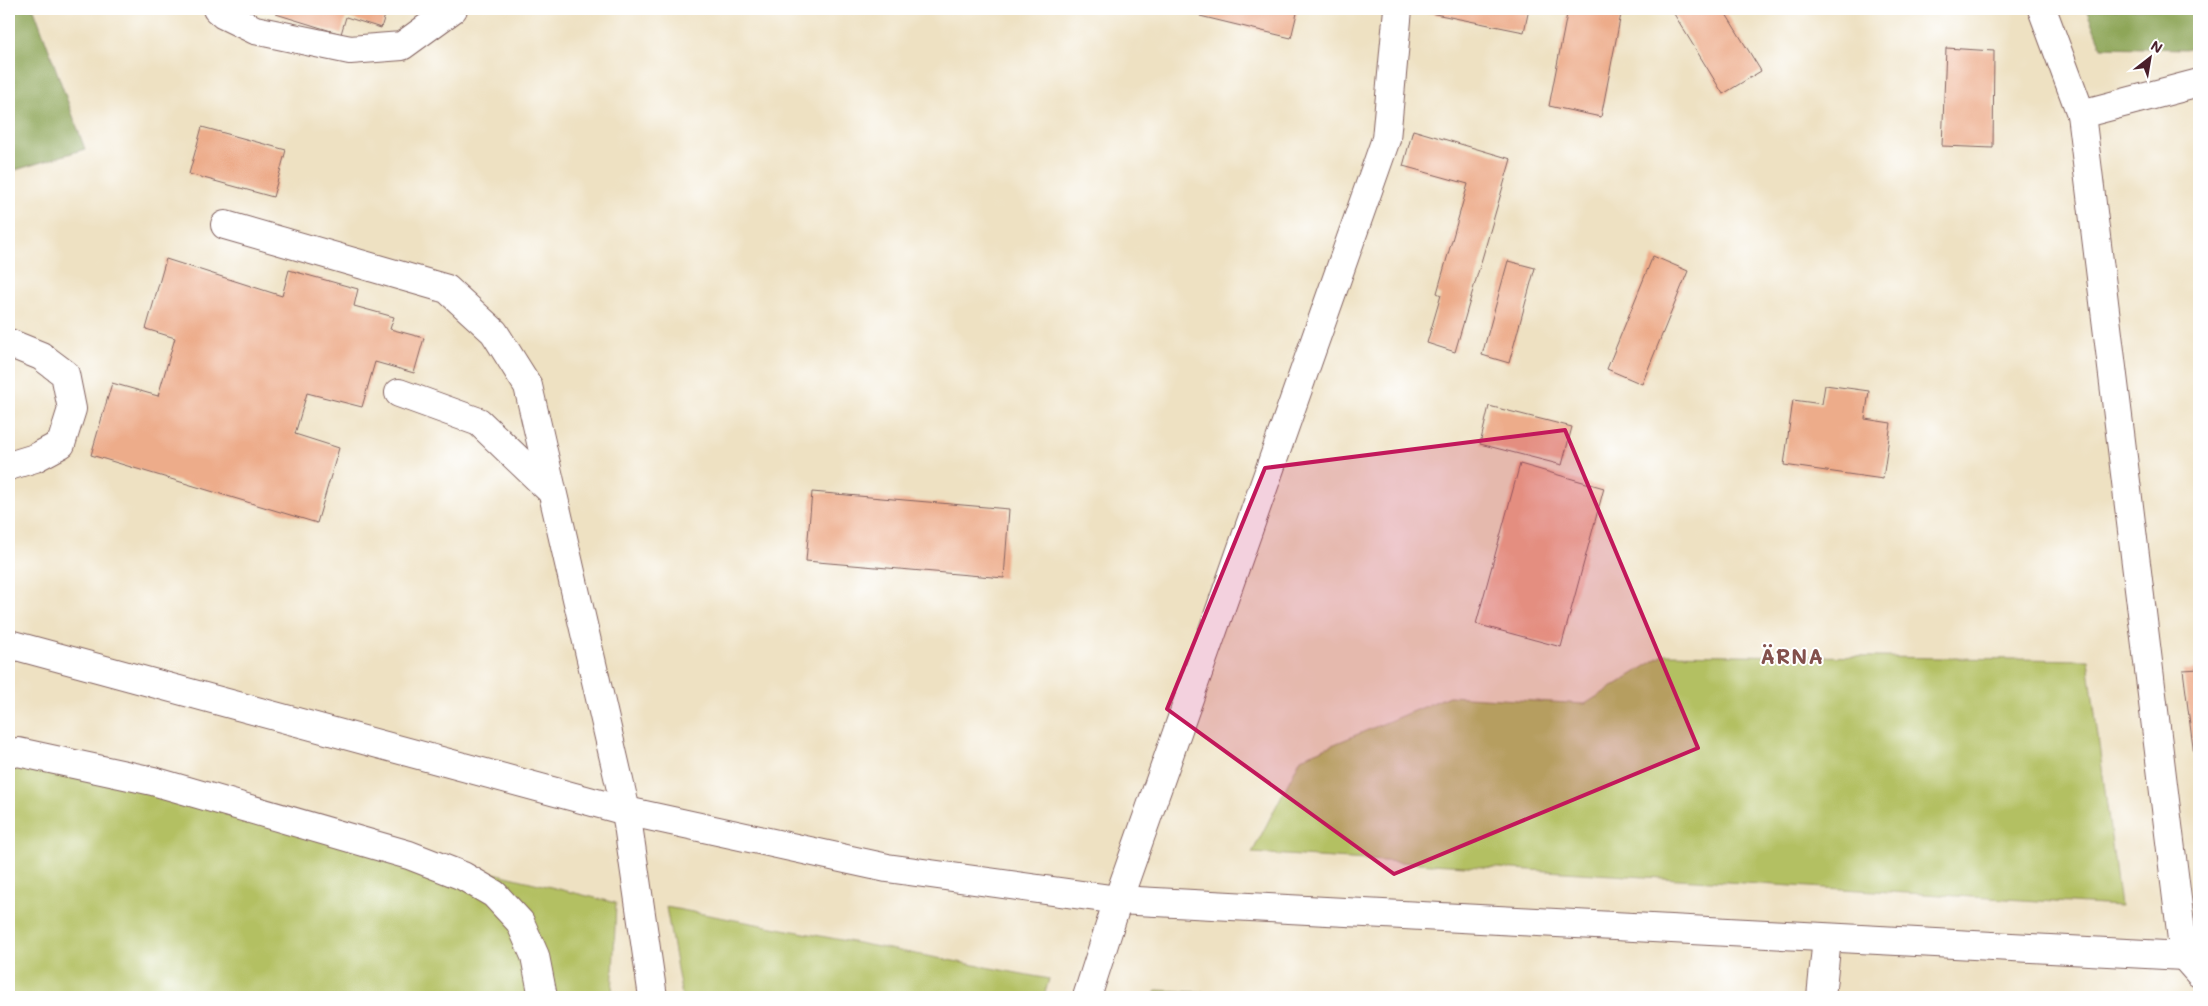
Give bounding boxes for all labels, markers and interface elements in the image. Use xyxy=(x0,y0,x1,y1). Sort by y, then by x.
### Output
north arrow xyxy=(2126,32,2176,82)
text: N xyxy=(2147,36,2166,57)
district label: ÄRNA xyxy=(1760,642,1824,669)

